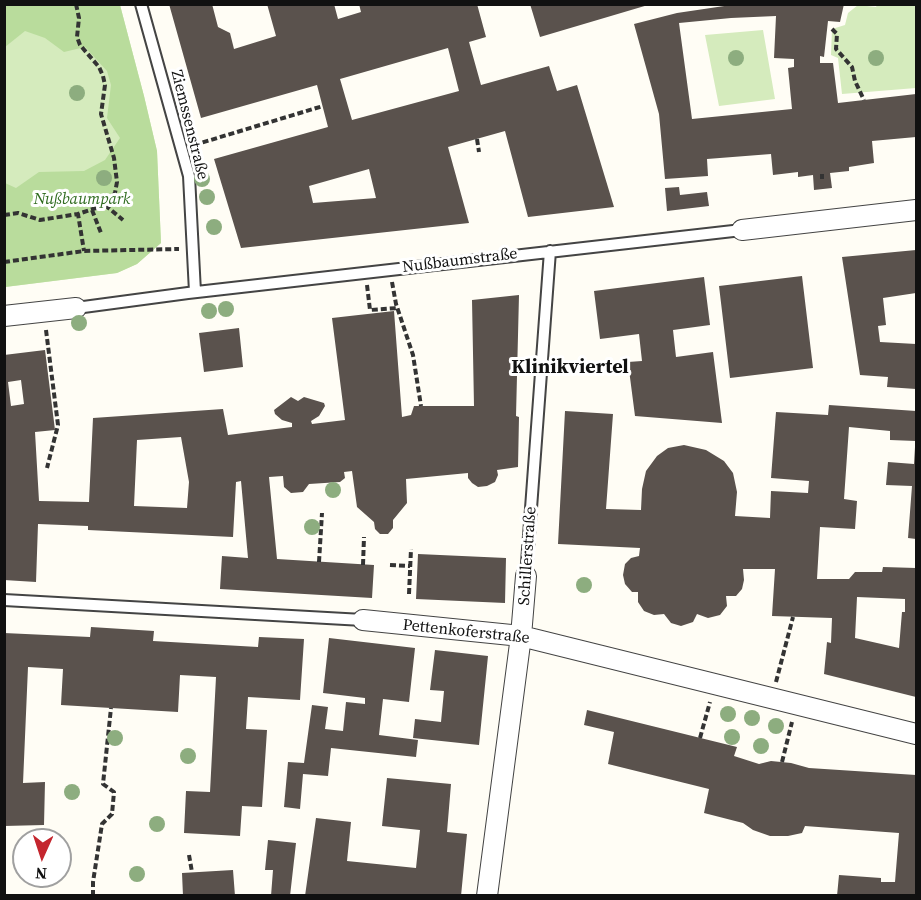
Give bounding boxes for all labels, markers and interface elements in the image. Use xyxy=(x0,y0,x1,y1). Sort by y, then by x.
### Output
street label: Ziemssenstraße xyxy=(166,68,212,182)
park label: Nußbaumpark xyxy=(34,190,130,210)
street label: Nußbaumstraße xyxy=(401,244,519,278)
district label: Klinikviertel xyxy=(511,356,629,380)
street label: Schillerstraße xyxy=(515,506,541,606)
street label: Pettenkoferstraße xyxy=(402,616,530,648)
north arrow xyxy=(12,828,72,888)
text: N xyxy=(35,863,48,885)

